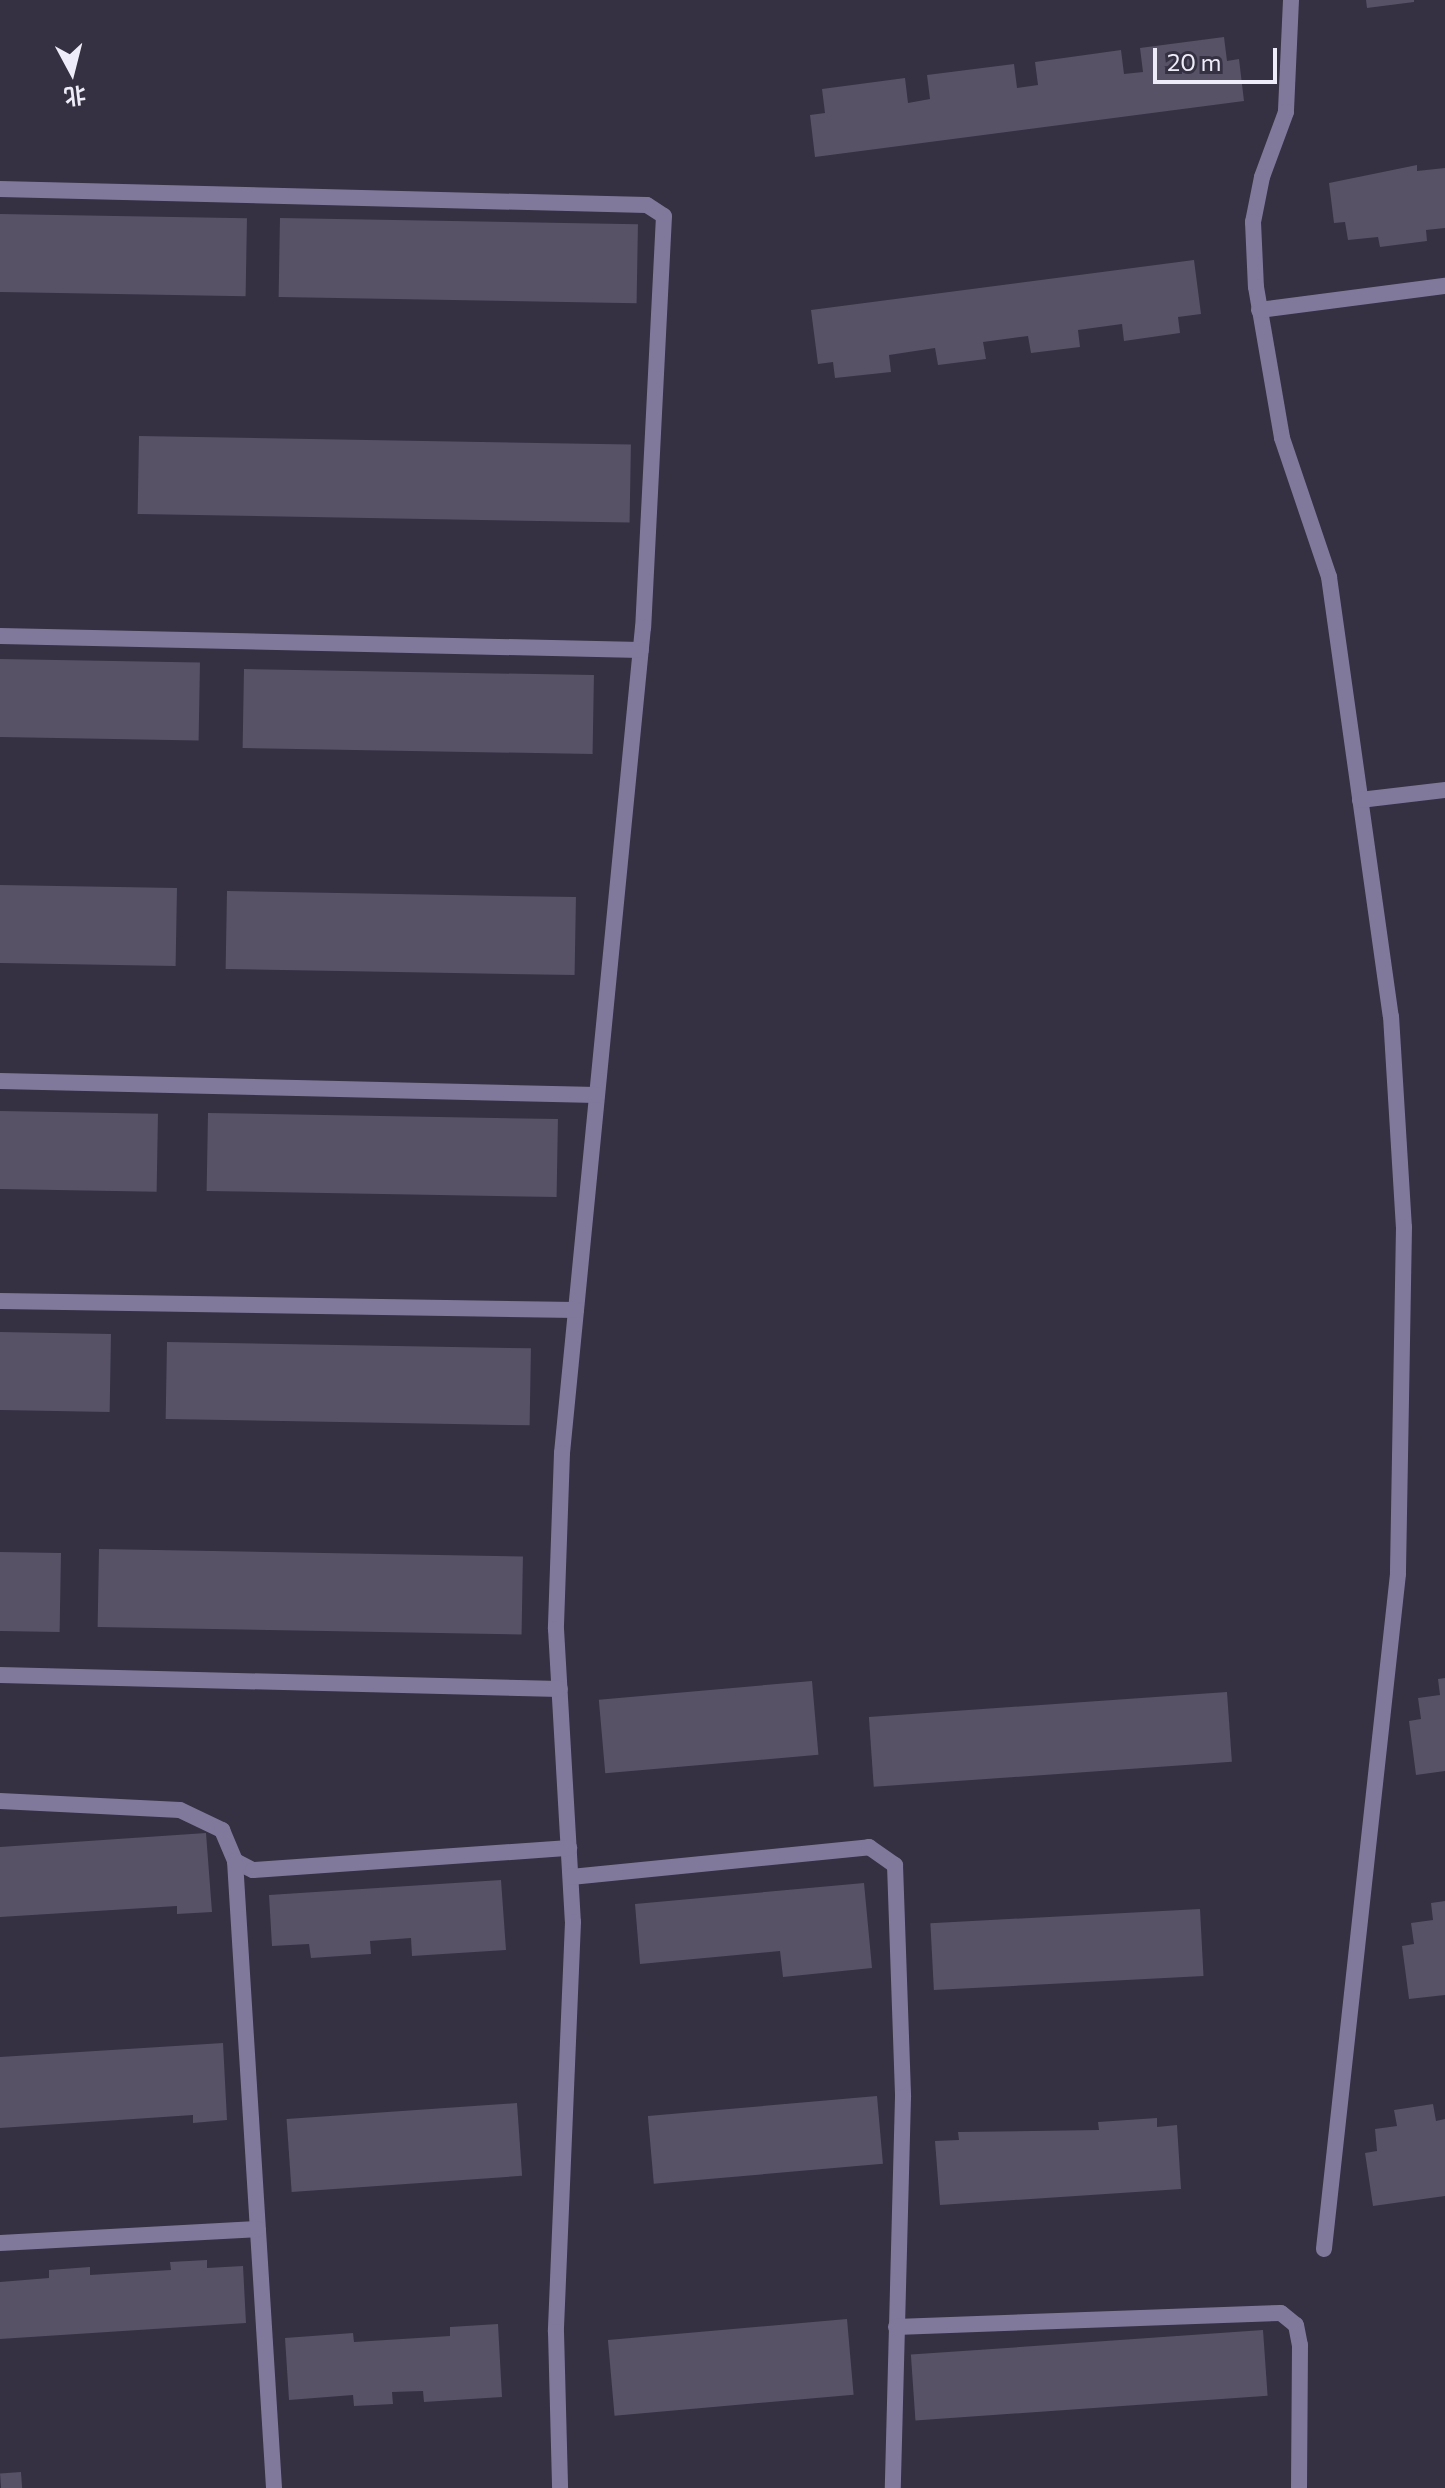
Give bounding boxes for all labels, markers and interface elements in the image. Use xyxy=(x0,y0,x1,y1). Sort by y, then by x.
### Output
north arrow xyxy=(32,32,112,112)
scale bar xyxy=(1157,32,1281,82)
text: 20 m xyxy=(1167,47,1221,76)
text: 北 xyxy=(62,82,88,111)

